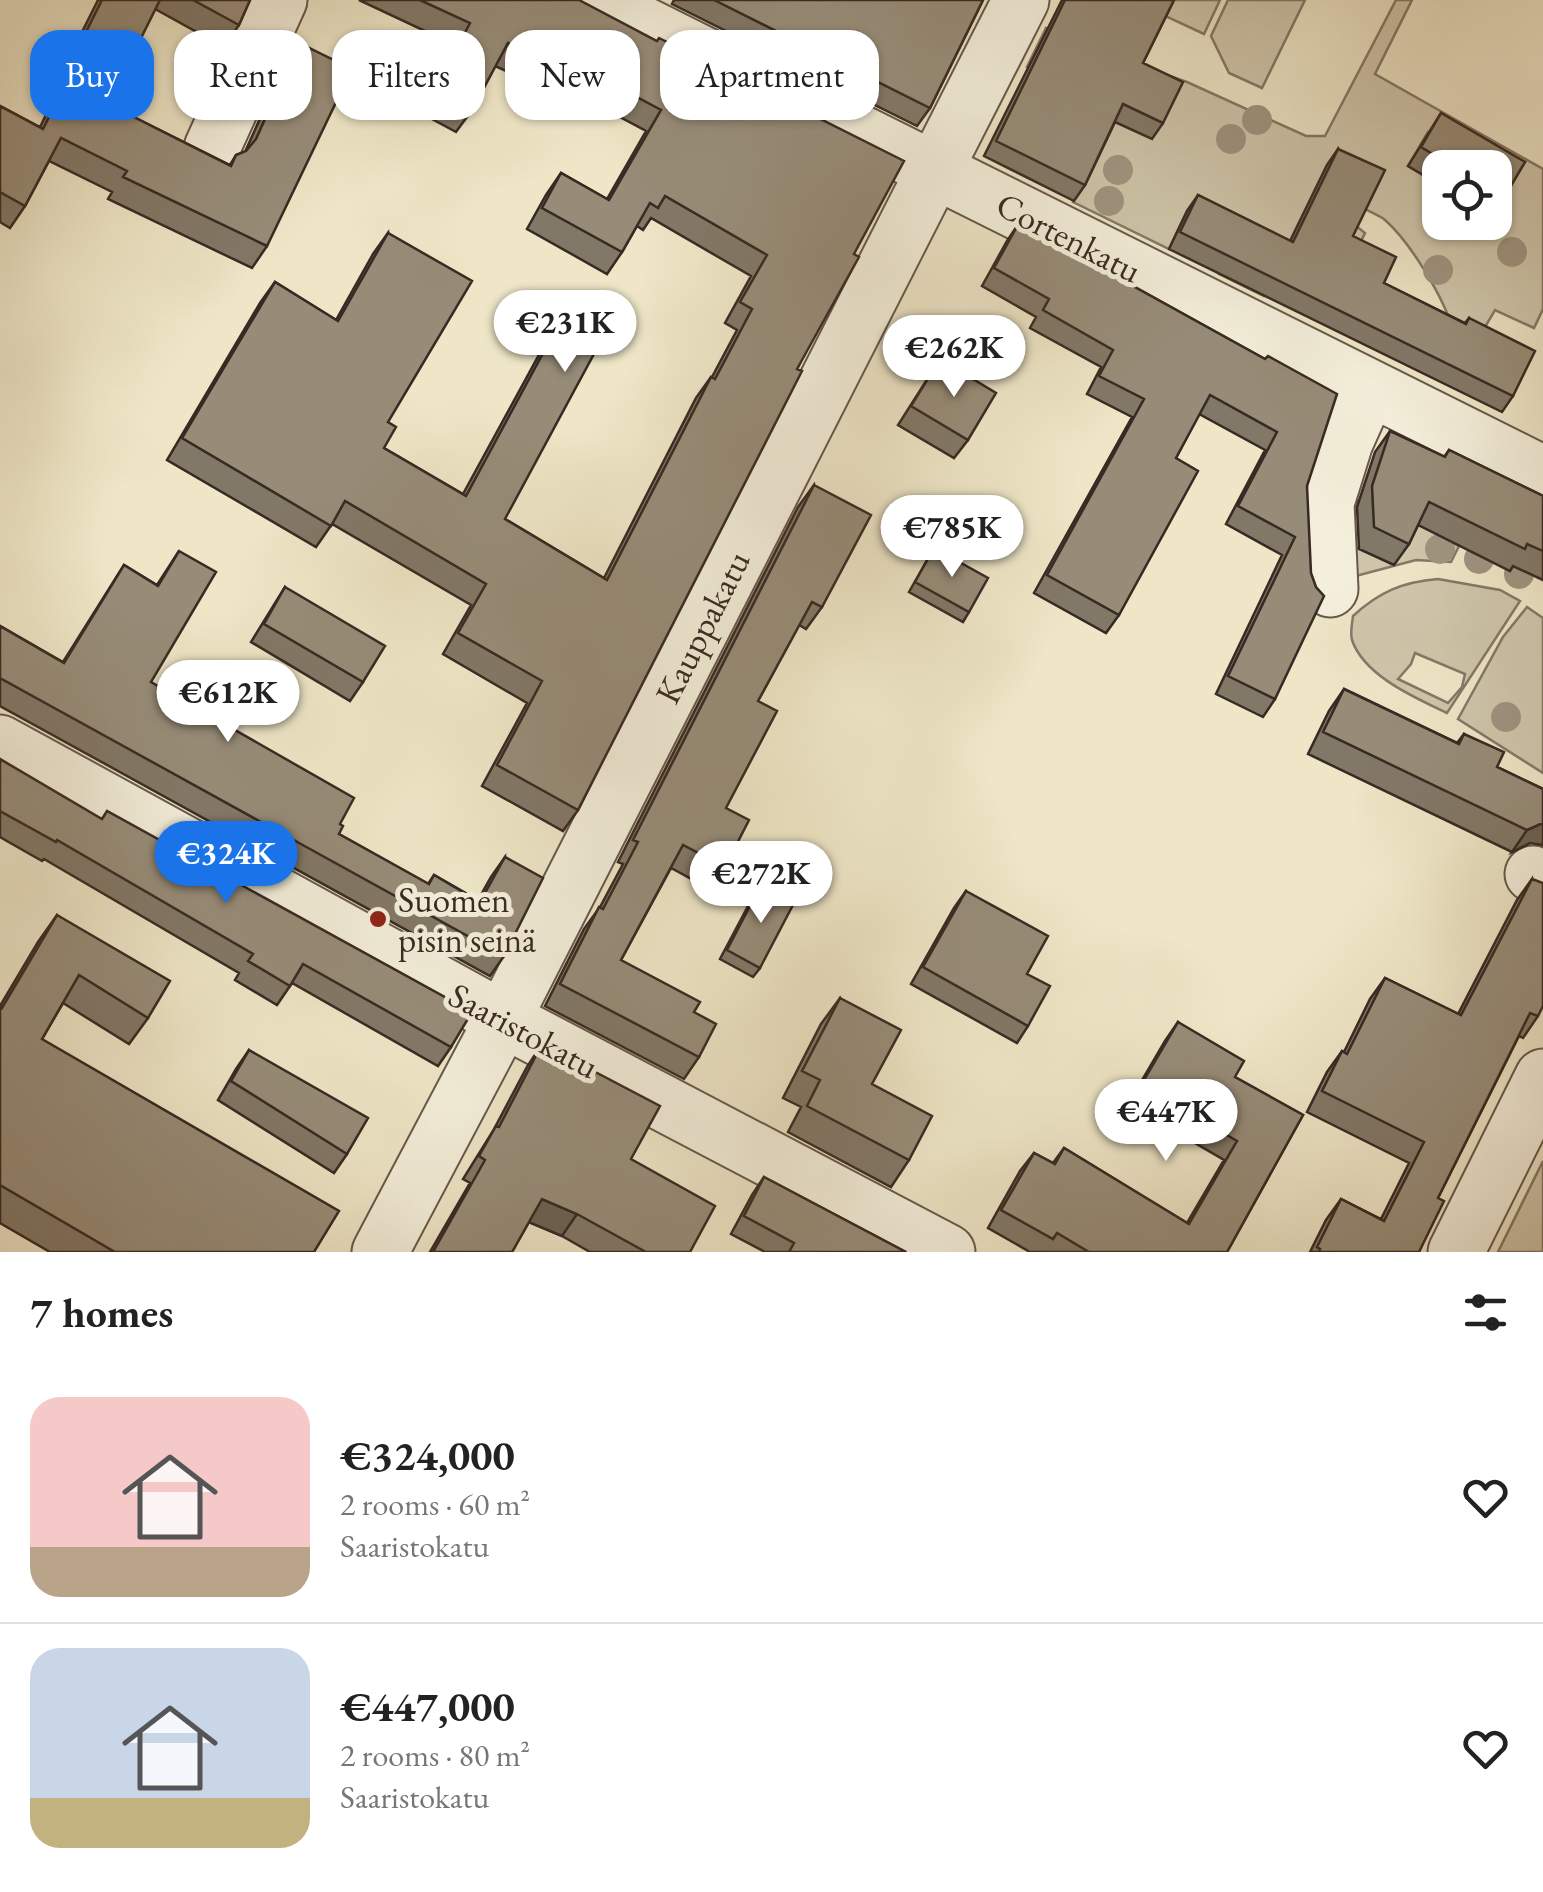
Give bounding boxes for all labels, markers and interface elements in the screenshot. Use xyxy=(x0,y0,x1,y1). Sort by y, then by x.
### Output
chip: Buy xyxy=(30,30,154,120)
chip: Rent xyxy=(174,30,312,120)
chip: Filters xyxy=(332,30,485,120)
chip: New xyxy=(505,30,640,120)
chip: Apartment xyxy=(660,30,879,120)
map controls xyxy=(1422,150,1512,240)
button: locate xyxy=(1422,150,1512,240)
street label: Cortenkatu xyxy=(989,181,1150,293)
pin: €231K xyxy=(495,290,635,375)
text: €231K xyxy=(516,301,614,343)
pin: €262K xyxy=(884,315,1024,400)
text: €262K xyxy=(905,326,1003,368)
pin: €785K xyxy=(882,495,1022,580)
text: €785K xyxy=(903,506,1001,548)
street label: Kauppakatu xyxy=(644,542,760,711)
pin: €612K xyxy=(158,660,298,745)
text: €612K xyxy=(179,671,277,713)
pin: €324K xyxy=(156,821,296,906)
text: €324K xyxy=(177,832,275,874)
pin: €272K xyxy=(691,841,831,926)
text: €272K xyxy=(712,852,810,894)
place label: Suomen pisin seinä xyxy=(398,877,536,962)
marker: Suomen pisin seinä xyxy=(367,908,389,930)
street label: Saaristokatu xyxy=(441,972,607,1088)
pin: €447K xyxy=(1096,1079,1236,1164)
text: €447K xyxy=(1117,1090,1215,1132)
text: 7 homes xyxy=(30,1285,173,1340)
icon: filters xyxy=(1458,1285,1513,1340)
text: €324,000 xyxy=(340,1428,515,1483)
icon: home xyxy=(110,1437,230,1557)
icon: heart xyxy=(1458,1470,1513,1525)
text: 2 rooms · 60 m² xyxy=(340,1483,530,1525)
text: Saaristokatu xyxy=(340,1525,489,1567)
text: €447,000 xyxy=(340,1679,515,1734)
icon: home xyxy=(110,1688,230,1808)
icon: heart xyxy=(1458,1721,1513,1776)
text: 2 rooms · 80 m² xyxy=(340,1734,530,1776)
text: Saaristokatu xyxy=(340,1776,489,1818)

